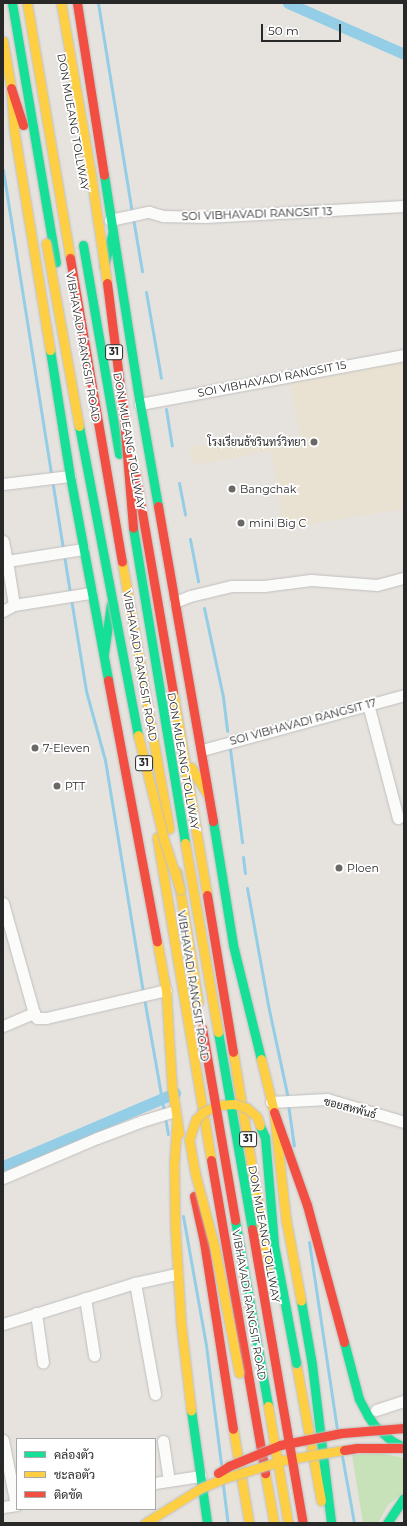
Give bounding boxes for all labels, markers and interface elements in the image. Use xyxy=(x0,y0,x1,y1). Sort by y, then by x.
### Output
scale bar xyxy=(263,16,343,42)
text: 50 m xyxy=(268,23,299,38)
street label: DON MUEANG TOLLWAY xyxy=(54,52,92,192)
street label: SOI VIBHAVADI RANGSIT 13 xyxy=(181,205,333,223)
street label: VIBHAVADI RANGSIT ROAD xyxy=(63,271,103,423)
road number: 31 xyxy=(105,344,123,360)
street label: SOI VIBHAVADI RANGSIT 15 xyxy=(197,358,347,400)
street label: DON MUEANG TOLLWAY xyxy=(110,371,148,511)
place label: โรงเรียนธัชรินทร์วิทยา xyxy=(207,435,306,449)
marker: โรงเรียนธัชรินทร์วิทยา xyxy=(309,437,319,447)
place label: Bangchak xyxy=(240,482,296,496)
marker: Bangchak xyxy=(227,484,237,494)
place label: mini Big C xyxy=(249,516,306,530)
marker: mini Big C xyxy=(236,518,246,528)
street label: VIBHAVADI RANGSIT ROAD xyxy=(120,590,160,742)
street label: DON MUEANG TOLLWAY xyxy=(164,691,202,831)
street label: SOI VIBHAVADI RANGSIT 17 xyxy=(228,696,378,748)
place label: 7-Eleven xyxy=(43,741,90,755)
marker: 7-Eleven xyxy=(30,743,40,753)
road number: 31 xyxy=(135,755,153,771)
place label: PTT xyxy=(65,779,85,793)
marker: PTT xyxy=(52,781,62,791)
place label: Ploen xyxy=(347,861,379,875)
marker: Ploen xyxy=(334,863,344,873)
street label: VIBHAVADI RANGSIT ROAD xyxy=(175,910,211,1062)
street label: ซอยสหพันธ์ xyxy=(322,1095,378,1121)
road number: 31 xyxy=(239,1131,257,1147)
street label: DON MUEANG TOLLWAY xyxy=(245,1164,283,1304)
street label: VIBHAVADI RANGSIT ROAD xyxy=(229,1229,269,1381)
legend xyxy=(16,1438,156,1510)
text: คล่องตัว xyxy=(54,1447,94,1462)
text: ชะลอตัว xyxy=(54,1467,95,1482)
text: ติดขัด xyxy=(54,1487,83,1502)

